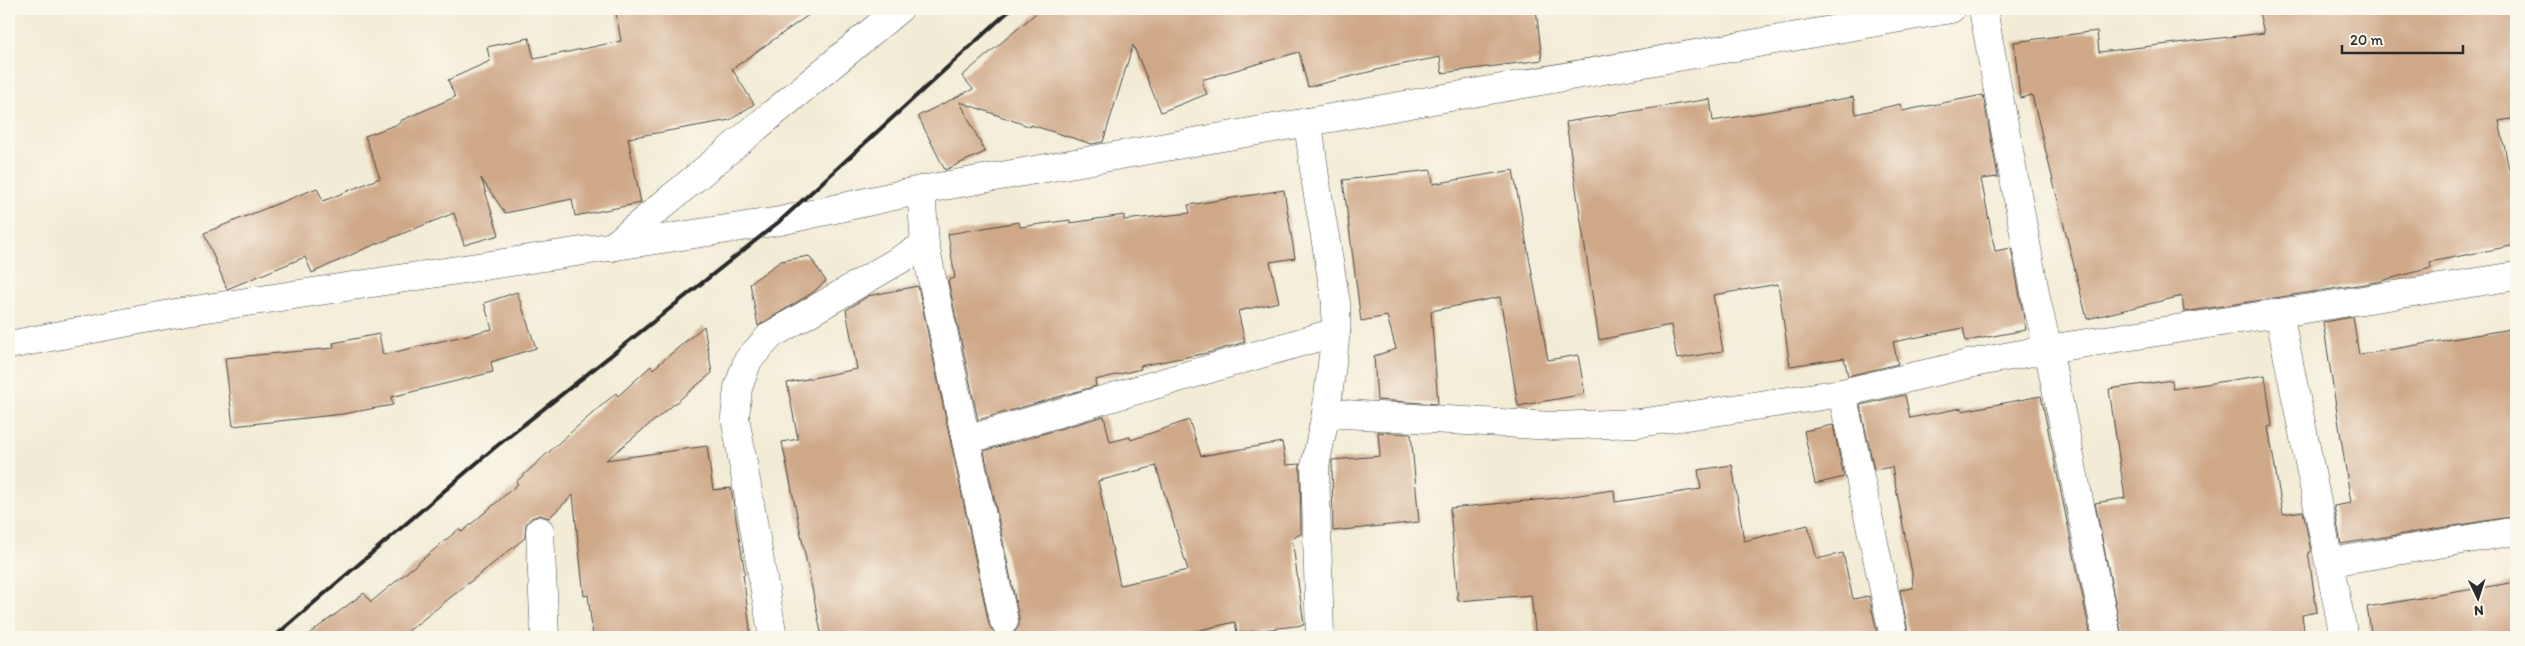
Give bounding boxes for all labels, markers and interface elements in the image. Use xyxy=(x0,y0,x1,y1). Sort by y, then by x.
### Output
scale bar xyxy=(2342,22,2464,54)
text: 20 m xyxy=(2350,31,2384,49)
north arrow xyxy=(2452,574,2502,624)
text: N xyxy=(2474,602,2484,619)

